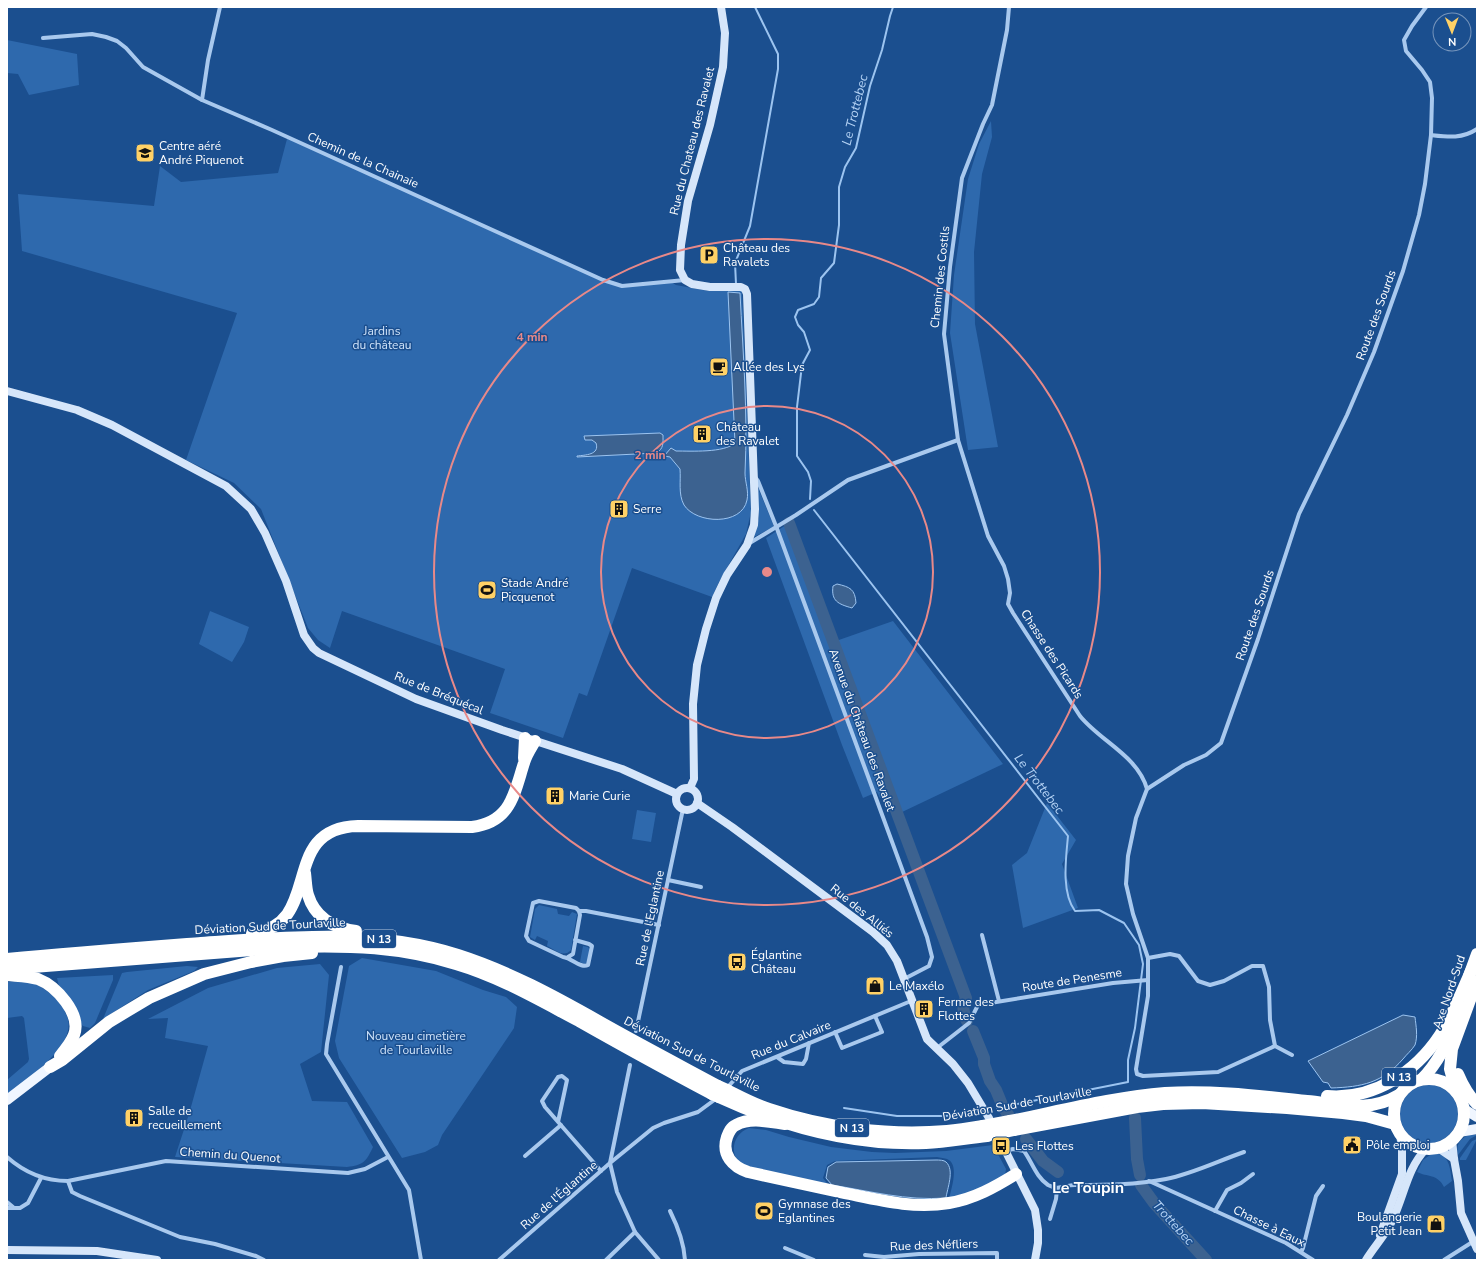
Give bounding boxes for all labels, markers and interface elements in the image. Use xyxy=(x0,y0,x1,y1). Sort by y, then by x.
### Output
north arrow xyxy=(1432,12,1472,52)
text: N xyxy=(1448,34,1456,49)
street label: Rue du Chateau des Ravalet xyxy=(666,65,718,217)
water label: Le Trottebec xyxy=(838,72,873,147)
street label: Chemin de la Chainaie xyxy=(305,128,421,192)
place label: Centre aéré André Piquenot xyxy=(159,138,244,168)
school or university icon: Centre aéré André Piquenot xyxy=(134,142,156,164)
street label: Chemin des Costils xyxy=(927,225,953,329)
place label: Château des Ravalets xyxy=(723,240,790,270)
parking icon: Château des Ravalets xyxy=(698,244,720,266)
street label: Route des Sourds xyxy=(1352,267,1400,362)
park label: Jardins du château xyxy=(352,323,412,353)
text: 4 min xyxy=(516,329,548,345)
cafe icon: Allée des Lys xyxy=(708,356,730,378)
place label: Allée des Lys xyxy=(733,359,805,375)
place label: Château des Ravalet xyxy=(716,419,780,449)
building icon: Château des Ravalet xyxy=(691,423,713,445)
text: 2 min xyxy=(634,447,666,463)
building icon: Serre xyxy=(608,498,630,520)
place label: Serre xyxy=(633,501,662,517)
centre of rings xyxy=(760,565,774,579)
street label: Route des Sourds xyxy=(1232,567,1278,662)
place label: Stade André Picquenot xyxy=(501,575,569,605)
sports icon: Stade André Picquenot xyxy=(476,579,498,601)
street label: Chasse des Picards xyxy=(1017,606,1087,702)
street label: Avenue du Château des Ravalet xyxy=(825,647,899,814)
street label: Rue de Bréquécal xyxy=(392,668,486,718)
water label: Le Trottebec xyxy=(1010,750,1069,819)
building icon: Marie Curie xyxy=(544,785,566,807)
place label: Marie Curie xyxy=(569,788,630,804)
street label: Rue de l'Eglantine xyxy=(632,869,668,967)
street label: Rue des Alliés xyxy=(827,880,897,942)
street label: Déviation Sud de Tourlaville xyxy=(194,914,346,938)
road number: N 13 xyxy=(362,930,396,948)
place label: Églantine Château xyxy=(751,947,802,977)
bus stop icon: Églantine Château xyxy=(726,951,748,973)
street label: Axe Nord-Sud xyxy=(1429,953,1469,1031)
street label: Route de Penesme xyxy=(1021,964,1123,996)
shop icon: Le Maxélo xyxy=(864,975,886,997)
place label: Le Maxélo xyxy=(889,978,945,994)
place label: Ferme des Flottes xyxy=(938,994,994,1024)
building icon: Ferme des Flottes xyxy=(913,998,935,1020)
street label: Déviation Sud de Tourlaville xyxy=(621,1013,763,1095)
street label: Rue du Calvaire xyxy=(749,1017,833,1063)
park label: Nouveau cimetière de Tourlaville xyxy=(366,1028,466,1058)
road number: N 13 xyxy=(1382,1068,1416,1086)
street label: Déviation Sud de Tourlaville xyxy=(941,1083,1093,1125)
place label: Salle de recueillement xyxy=(148,1103,222,1133)
building icon: Salle de recueillement xyxy=(123,1107,145,1129)
road number: N 13 xyxy=(835,1119,869,1137)
public building icon: Pôle emploi xyxy=(1341,1134,1363,1156)
bus stop icon: Les Flottes xyxy=(990,1135,1012,1157)
place label: Pôle emploi xyxy=(1366,1137,1430,1153)
place label: Les Flottes xyxy=(1015,1138,1074,1154)
street label: Chemin du Quenot xyxy=(179,1143,282,1167)
street label: Rue de l'Églantine xyxy=(517,1157,601,1233)
district label: Le Toupin xyxy=(1052,1177,1124,1199)
place label: Gymnase des Eglantines xyxy=(778,1196,851,1226)
water label: Trottebec xyxy=(1148,1197,1199,1250)
sports icon: Gymnase des Eglantines xyxy=(753,1200,775,1222)
street label: Chasse à Eaux xyxy=(1230,1202,1308,1251)
place label: Boulangerie Petit Jean xyxy=(1357,1209,1422,1239)
shop icon: Boulangerie Petit Jean xyxy=(1425,1213,1447,1235)
street label: Rue des Néfliers xyxy=(890,1235,979,1255)

